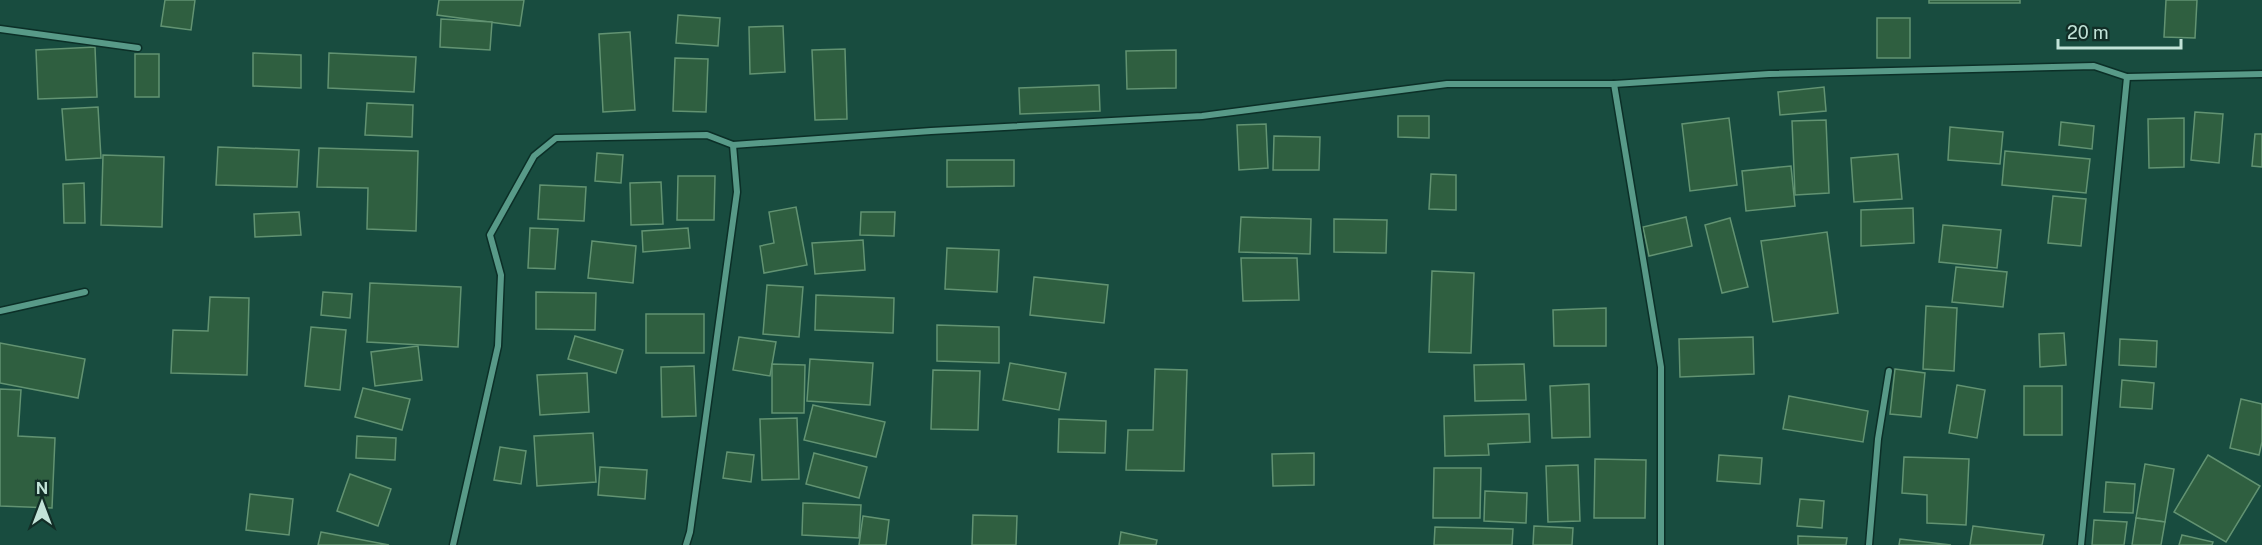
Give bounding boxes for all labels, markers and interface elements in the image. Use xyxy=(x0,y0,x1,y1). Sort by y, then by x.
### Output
scale bar xyxy=(2058,12,2181,50)
text: 20 m xyxy=(2067,22,2109,43)
north arrow xyxy=(12,473,72,533)
text: N xyxy=(36,479,48,498)

